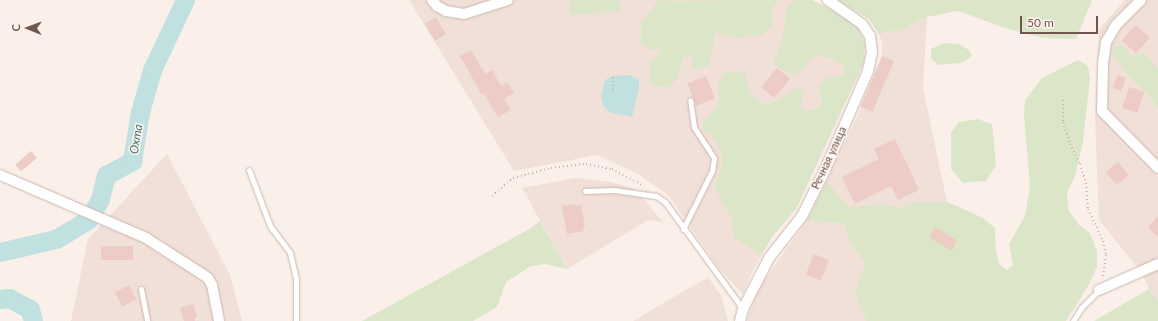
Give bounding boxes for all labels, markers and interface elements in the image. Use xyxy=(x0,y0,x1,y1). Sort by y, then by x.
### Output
north arrow xyxy=(8,8,48,48)
scale bar xyxy=(1022,8,1100,34)
text: 50 m xyxy=(1027,15,1054,30)
text: С xyxy=(9,24,22,32)
water label: Охта xyxy=(127,123,145,155)
street label: Речная улица xyxy=(809,125,849,191)

